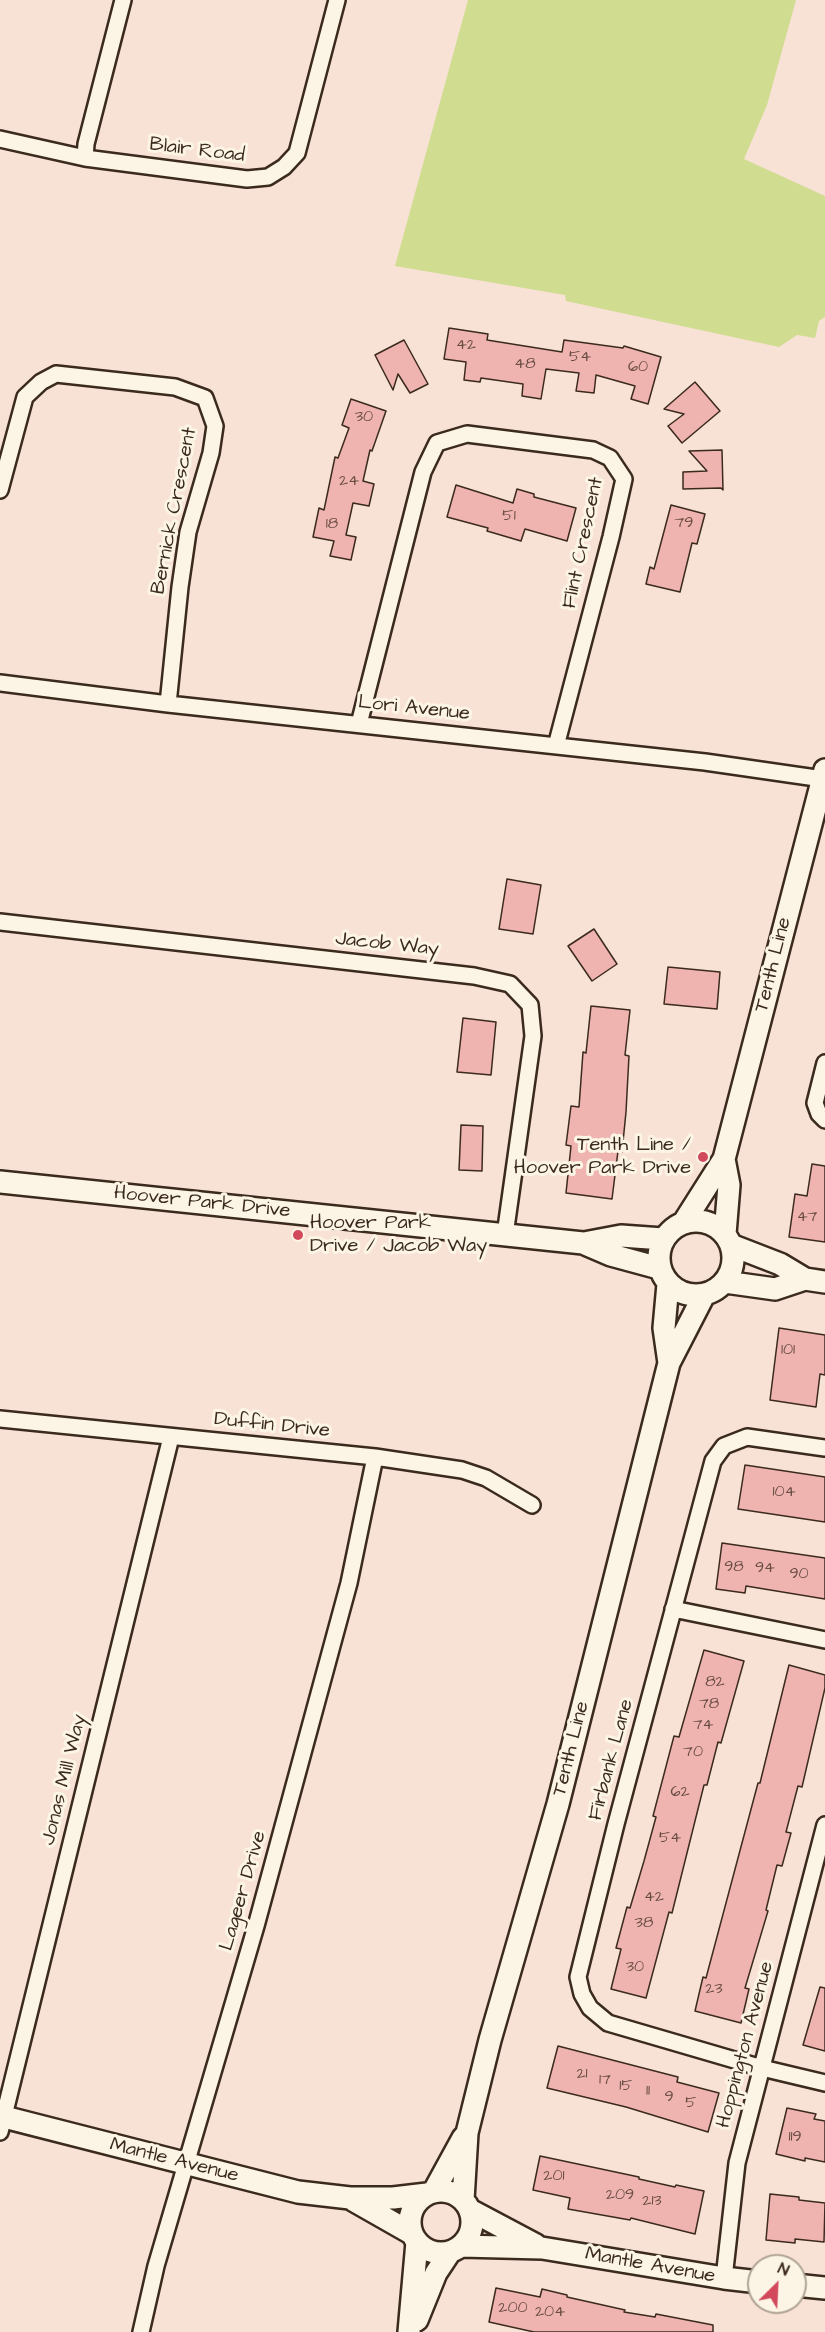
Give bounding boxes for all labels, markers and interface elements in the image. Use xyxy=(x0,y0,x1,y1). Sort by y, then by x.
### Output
street label: Blair Road xyxy=(148,133,246,169)
house number: 42 xyxy=(456,336,476,356)
house number: 54 xyxy=(569,348,591,368)
house number: 48 xyxy=(514,355,536,375)
house number: 60 xyxy=(628,358,648,378)
house number: 30 xyxy=(355,408,373,428)
street label: Bernick Crescent xyxy=(147,425,203,597)
house number: 24 xyxy=(339,472,359,492)
street label: Flint Crescent xyxy=(558,475,610,611)
house number: 51 xyxy=(502,507,516,527)
house number: 79 xyxy=(675,514,693,534)
house number: 18 xyxy=(326,515,338,535)
street label: Lori Avenue xyxy=(357,691,471,727)
street label: Tenth Line xyxy=(751,915,797,1015)
street label: Jacob Way xyxy=(334,928,440,962)
place label: Tenth Line / Hoover Park Drive xyxy=(514,1134,691,1181)
marker: Tenth Line / Hoover Park Drive xyxy=(696,1150,710,1164)
street label: Hoover Park Drive xyxy=(113,1182,291,1224)
house number: 47 xyxy=(797,1208,817,1228)
place label: Hoover Park Drive / Jacob Way xyxy=(310,1212,487,1259)
marker: Hoover Park Drive / Jacob Way xyxy=(291,1228,305,1242)
house number: 101 xyxy=(781,1341,795,1361)
street label: Duffin Drive xyxy=(213,1408,331,1444)
house number: 104 xyxy=(772,1483,796,1503)
house number: 98 xyxy=(724,1558,744,1578)
house number: 94 xyxy=(755,1559,775,1579)
house number: 90 xyxy=(789,1565,809,1585)
house number: 82 xyxy=(705,1673,725,1693)
house number: 78 xyxy=(699,1695,719,1715)
street label: Firbank Lane xyxy=(584,1697,640,1823)
street label: Tenth Line xyxy=(549,1699,595,1799)
street label: Jonas Mill Way xyxy=(37,1712,93,1848)
house number: 74 xyxy=(693,1716,713,1736)
house number: 70 xyxy=(683,1743,703,1763)
house number: 62 xyxy=(670,1783,690,1803)
street label: Lageer Drive xyxy=(215,1828,273,1954)
house number: 54 xyxy=(659,1829,681,1849)
house number: 42 xyxy=(644,1888,664,1908)
house number: 38 xyxy=(635,1914,653,1934)
house number: 30 xyxy=(626,1958,644,1978)
street label: Hoppington Avenue xyxy=(712,1959,780,2131)
house number: 23 xyxy=(705,1980,723,2000)
house number: 21 xyxy=(576,2065,588,2085)
house number: 17 xyxy=(599,2071,611,2091)
house number: 15 xyxy=(619,2077,633,2097)
house number: 11 xyxy=(646,2082,650,2102)
house number: 9 xyxy=(664,2088,674,2108)
house number: 5 xyxy=(685,2094,697,2114)
house number: 119 xyxy=(788,2128,802,2148)
street label: Mantle Avenue xyxy=(107,2133,241,2189)
house number: 201 xyxy=(543,2167,565,2187)
house number: 209 xyxy=(606,2186,634,2206)
house number: 213 xyxy=(642,2192,662,2212)
street label: Mantle Avenue xyxy=(583,2243,717,2289)
north arrow xyxy=(747,2254,807,2314)
text: N xyxy=(774,2257,793,2281)
house number: 200 xyxy=(498,2299,528,2319)
house number: 204 xyxy=(535,2303,565,2323)

